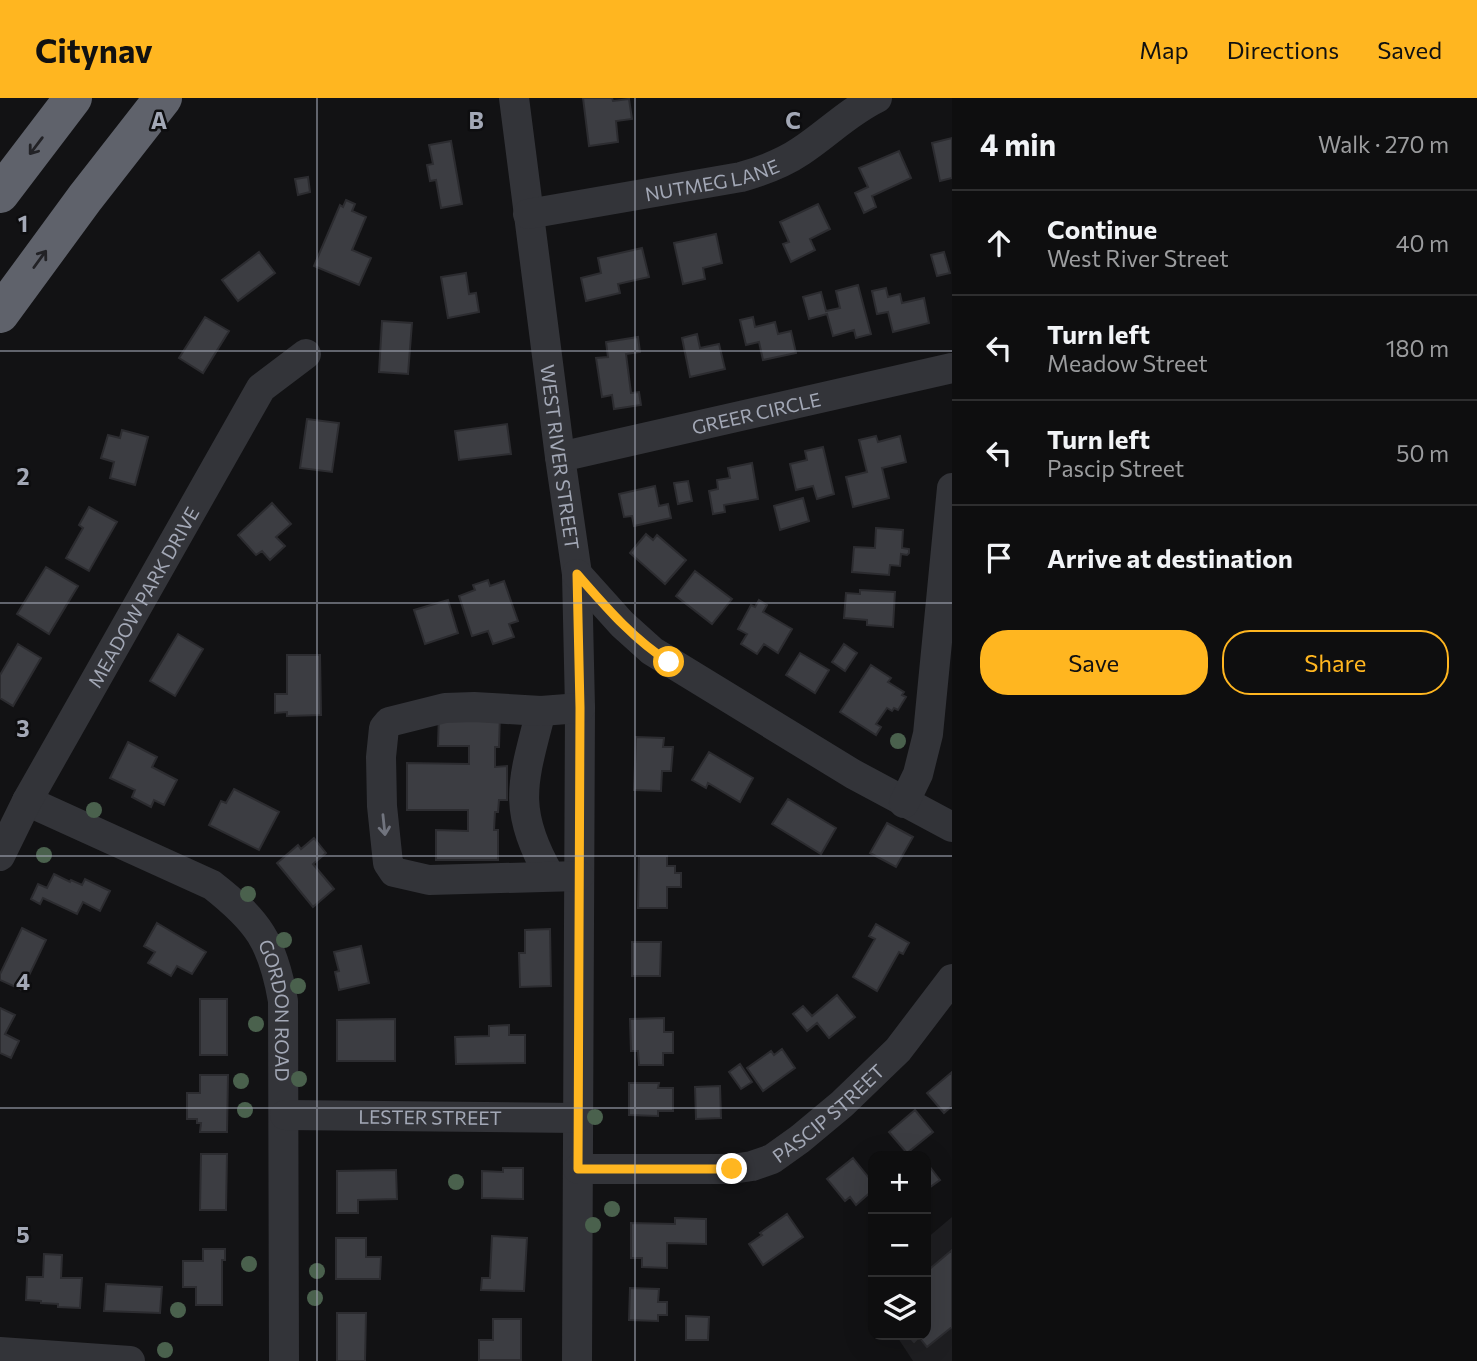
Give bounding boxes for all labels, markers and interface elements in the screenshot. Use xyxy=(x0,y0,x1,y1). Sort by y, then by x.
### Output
text: Citynav xyxy=(35,29,153,70)
text: Map xyxy=(1139,35,1189,64)
text: Directions xyxy=(1227,35,1339,64)
text: Saved xyxy=(1377,35,1442,64)
text: A xyxy=(151,106,168,134)
text: B xyxy=(468,106,484,134)
text: C xyxy=(785,106,801,134)
text: 4 min xyxy=(980,125,1056,162)
text: Walk · 270 m xyxy=(1318,130,1449,158)
one-way arrow xyxy=(29,136,44,155)
street label: NUTMEG LANE xyxy=(643,153,782,205)
text: 1 xyxy=(18,209,28,237)
text: Continue xyxy=(1047,213,1157,244)
icon: ahead xyxy=(980,224,1018,262)
text: 40 m xyxy=(1396,229,1449,257)
text: West River Street xyxy=(1047,244,1229,272)
one-way arrow xyxy=(33,250,47,269)
text: Turn left xyxy=(1047,318,1150,349)
icon: left xyxy=(980,329,1018,367)
text: 180 m xyxy=(1386,334,1449,362)
text: Meadow Street xyxy=(1047,349,1208,377)
street label: WEST RIVER STREET xyxy=(537,363,585,551)
street label: GREER CIRCLE xyxy=(689,387,823,438)
text: Turn left xyxy=(1047,423,1150,454)
icon: left xyxy=(980,434,1018,472)
text: 50 m xyxy=(1396,439,1449,467)
text: Pascip Street xyxy=(1047,454,1184,482)
text: 2 xyxy=(16,462,30,490)
street label: MEADOW PARK DRIVE xyxy=(82,502,203,691)
icon: arrive xyxy=(980,539,1018,577)
text: Arrive at destination xyxy=(1047,542,1293,573)
button: Save xyxy=(980,630,1208,695)
button: Share xyxy=(1222,630,1449,695)
route start xyxy=(653,646,684,677)
text: 3 xyxy=(16,714,30,742)
one-way arrow xyxy=(378,813,391,836)
street label: GORDON ROAD xyxy=(254,935,295,1081)
text: 4 xyxy=(16,967,30,995)
street label: PASCIP STREET xyxy=(768,1059,888,1167)
street label: LESTER STREET xyxy=(358,1104,502,1129)
map controls xyxy=(868,1151,931,1340)
button: + xyxy=(868,1151,931,1214)
route end xyxy=(716,1153,747,1184)
button: − xyxy=(868,1214,931,1277)
text: 5 xyxy=(16,1220,30,1248)
button: layers xyxy=(868,1277,931,1340)

